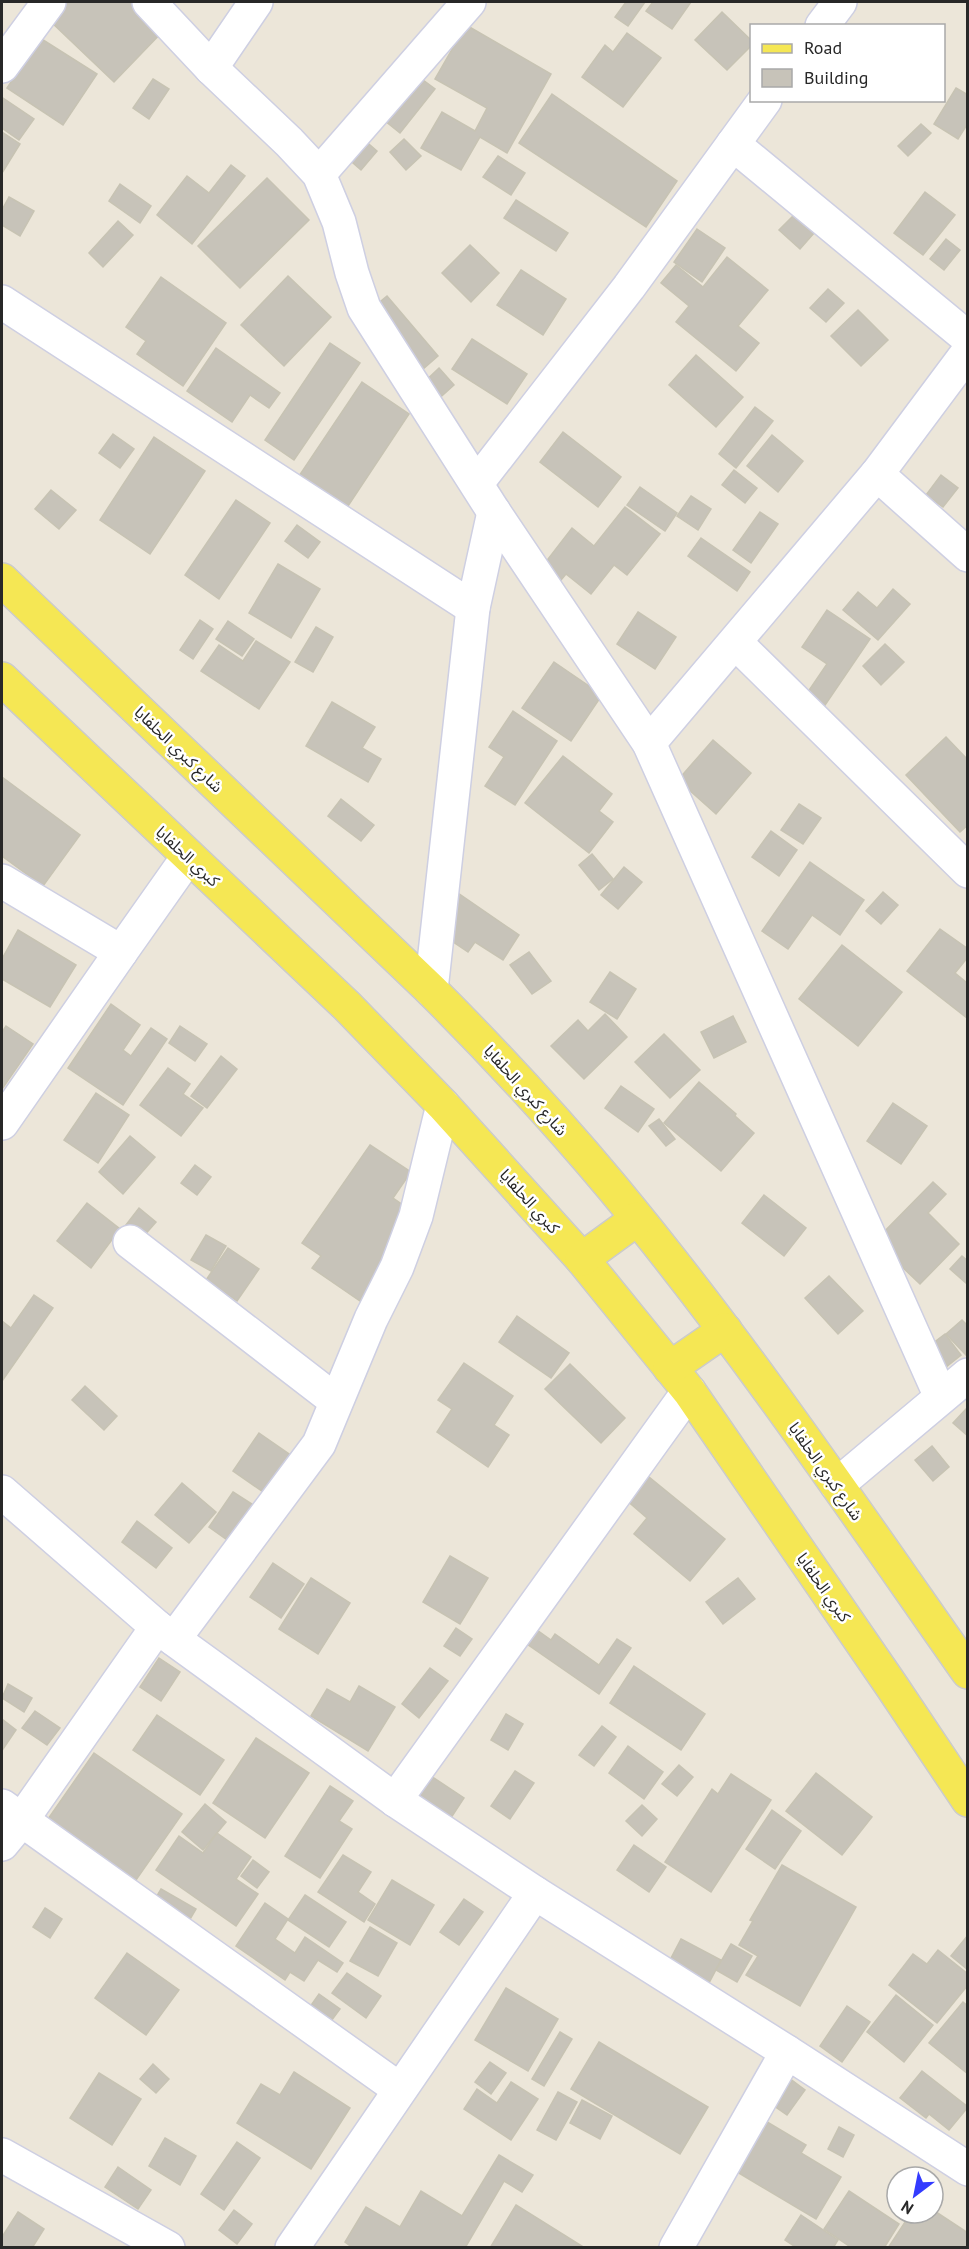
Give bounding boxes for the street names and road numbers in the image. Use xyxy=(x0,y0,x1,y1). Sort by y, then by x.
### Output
street label: شارع كبري الحلفايا xyxy=(129,702,227,798)
street label: كبري الحلفايا xyxy=(150,821,224,893)
street label: شارع كبري الحلفايا xyxy=(478,1040,572,1142)
street label: كبري الحلفايا xyxy=(494,1165,564,1239)
street label: شارع كبري الحلفايا xyxy=(782,1418,867,1526)
street label: كبري الحلفايا xyxy=(791,1549,855,1627)

